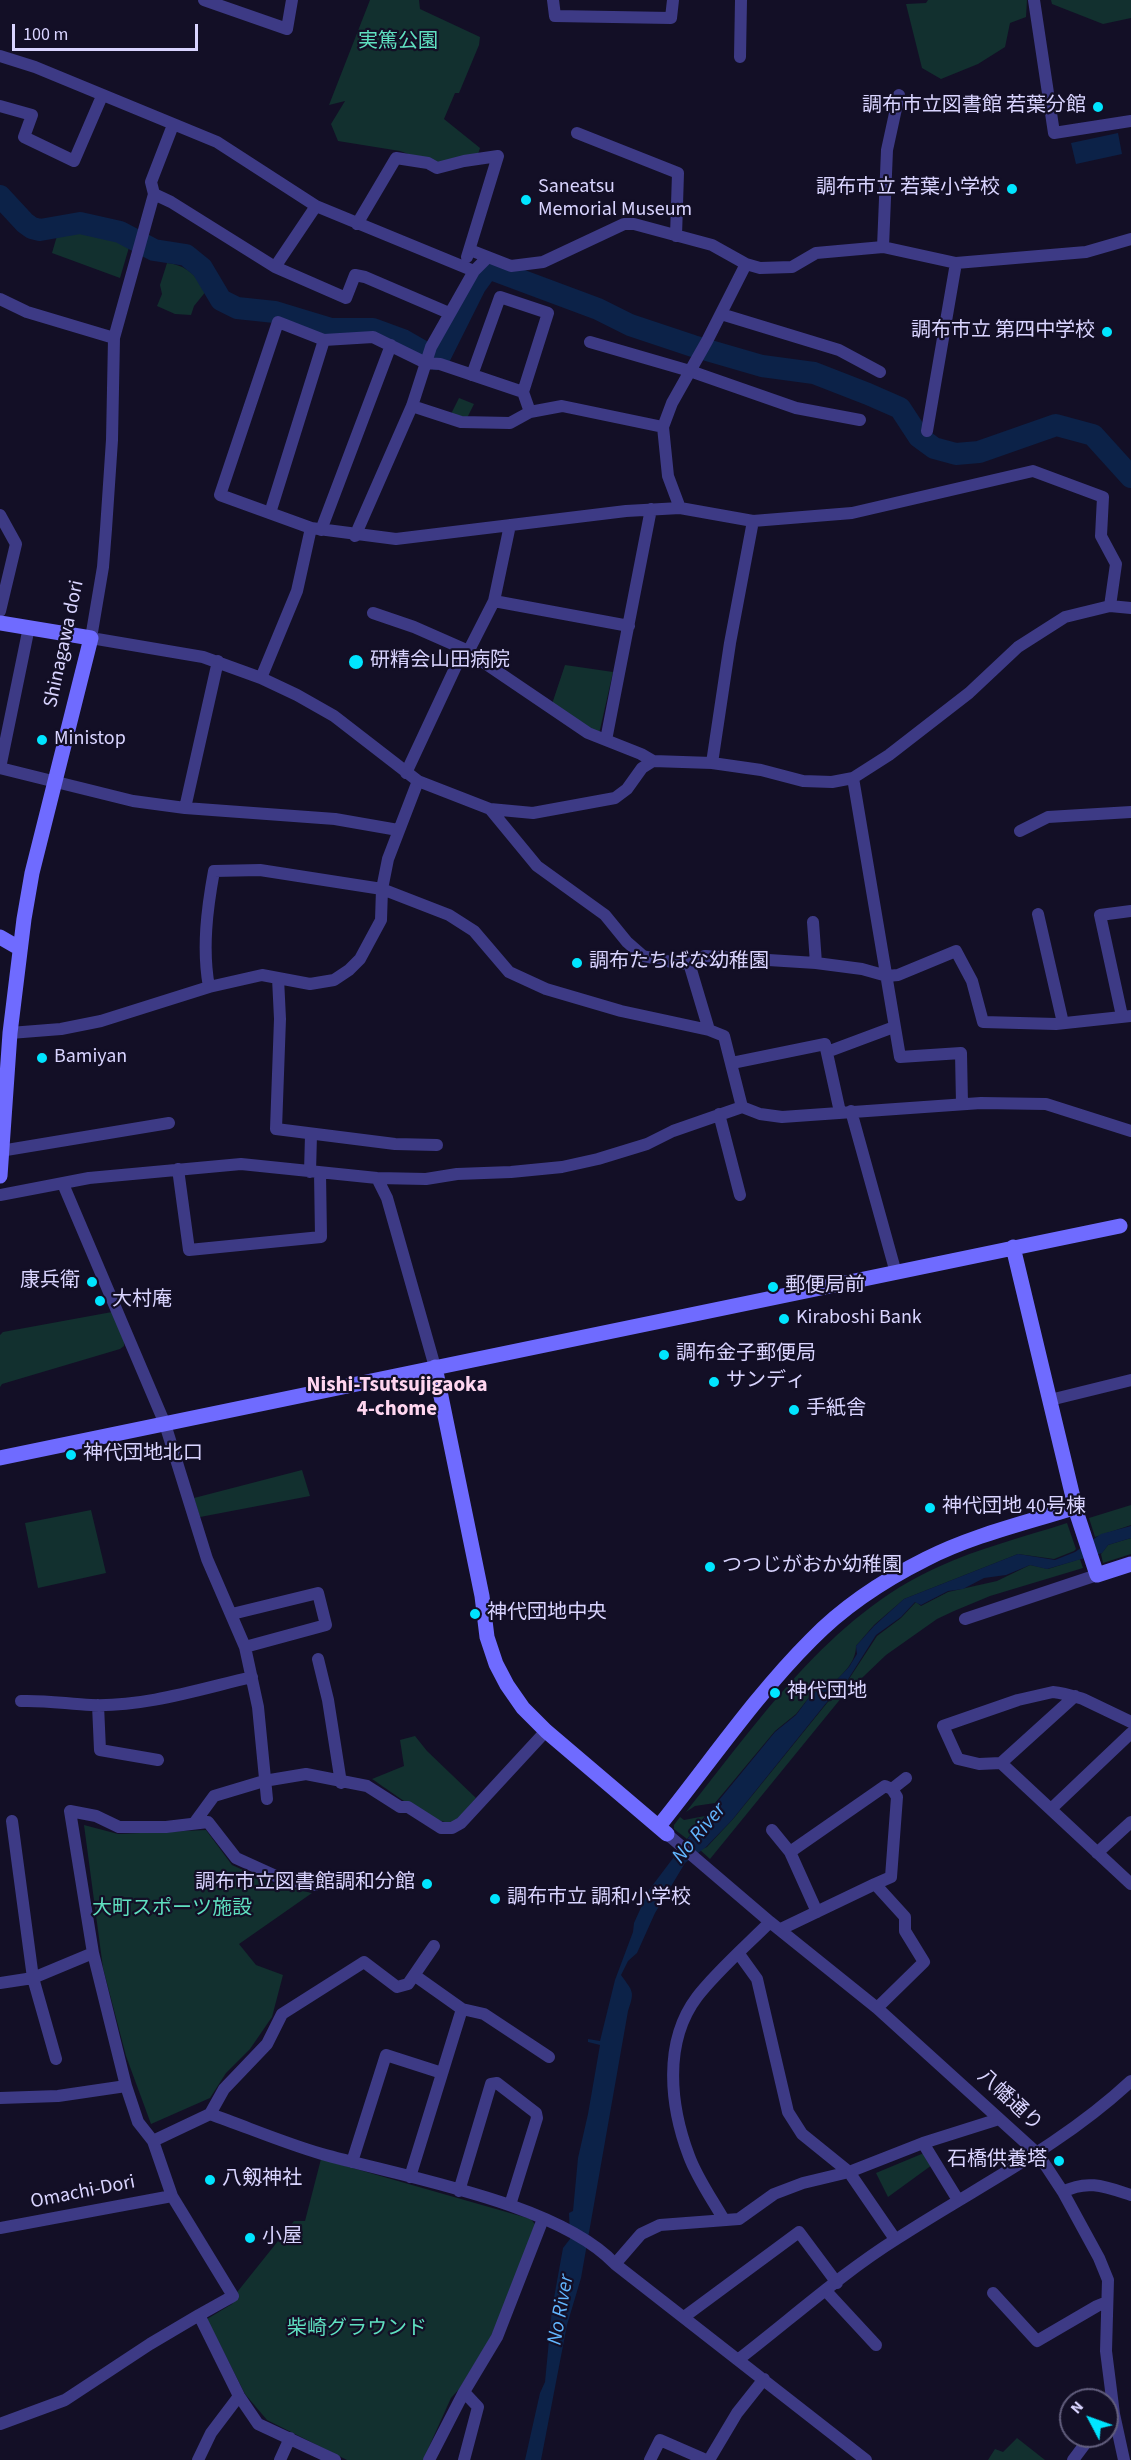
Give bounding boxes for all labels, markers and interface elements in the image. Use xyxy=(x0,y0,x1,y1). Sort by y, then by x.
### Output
scale bar xyxy=(15,12,201,50)
text: 100 m xyxy=(23,22,68,47)
park label: 実篤公園 xyxy=(358,31,438,55)
place label: 調布市立図書館 若葉分館 xyxy=(862,95,1086,119)
marker: 調布市立図書館 若葉分館 xyxy=(1091,100,1105,114)
place label: Saneatsu Memorial Museum xyxy=(538,176,692,223)
place label: 調布市立 若葉小学校 xyxy=(816,177,1000,201)
marker: 調布市立 若葉小学校 xyxy=(1005,182,1019,196)
marker: Saneatsu Memorial Museum xyxy=(519,193,533,207)
place label: 調布市立 第四中学校 xyxy=(911,320,1095,344)
marker: 調布市立 第四中学校 xyxy=(1100,325,1114,339)
street label: Shinagawa dori xyxy=(40,578,90,710)
place label: 研精会山田病院 xyxy=(370,650,510,674)
marker: 研精会山田病院 xyxy=(347,653,365,671)
place label: Ministop xyxy=(54,728,126,752)
marker: Ministop xyxy=(35,733,49,747)
place label: 調布たちばな幼稚園 xyxy=(589,951,769,975)
marker: 調布たちばな幼稚園 xyxy=(570,956,584,970)
place label: Bamiyan xyxy=(54,1046,127,1070)
marker: Bamiyan xyxy=(35,1051,49,1065)
place label: 康兵衛 xyxy=(20,1270,80,1294)
marker: 康兵衛 xyxy=(85,1275,99,1289)
place label: 郵便局前 xyxy=(785,1275,865,1299)
marker: 郵便局前 xyxy=(766,1280,780,1294)
place label: 大村庵 xyxy=(112,1289,172,1313)
marker: 大村庵 xyxy=(93,1294,107,1308)
place label: Kiraboshi Bank xyxy=(796,1307,922,1331)
marker: Kiraboshi Bank xyxy=(777,1312,791,1326)
place label: 調布金子郵便局 xyxy=(676,1343,816,1367)
marker: 調布金子郵便局 xyxy=(657,1348,671,1362)
place label: サンディ xyxy=(726,1370,806,1394)
district label: Nishi-Tsutsujigaoka 4-chome xyxy=(307,1373,487,1423)
marker: サンディ xyxy=(707,1375,721,1389)
place label: 手紙舎 xyxy=(806,1398,866,1422)
marker: 手紙舎 xyxy=(787,1403,801,1417)
place label: 神代団地北口 xyxy=(83,1443,203,1467)
marker: 神代団地北口 xyxy=(64,1448,78,1462)
place label: 神代団地 40号棟 xyxy=(942,1496,1086,1520)
marker: 神代団地 40号棟 xyxy=(923,1501,937,1515)
place label: つつじがおか幼稚園 xyxy=(722,1555,902,1579)
marker: つつじがおか幼稚園 xyxy=(703,1560,717,1574)
place label: 神代団地中央 xyxy=(487,1602,607,1626)
marker: 神代団地中央 xyxy=(468,1607,482,1621)
place label: 神代団地 xyxy=(787,1681,867,1705)
marker: 神代団地 xyxy=(768,1686,782,1700)
water label: No River xyxy=(667,1799,733,1869)
place label: 調布市立図書館調和分館 xyxy=(195,1872,415,1896)
marker: 調布市立図書館調和分館 xyxy=(420,1877,434,1891)
place label: 調布市立 調和小学校 xyxy=(507,1887,691,1911)
marker: 調布市立 調和小学校 xyxy=(488,1892,502,1906)
park label: 大町スポーツ施設 xyxy=(92,1898,252,1922)
street label: 八幡通り xyxy=(972,2065,1046,2137)
place label: 石橋供養塔 xyxy=(947,2149,1047,2173)
marker: 石橋供養塔 xyxy=(1052,2154,1066,2168)
place label: 八剱神社 xyxy=(222,2168,302,2192)
street label: Omachi-Dori xyxy=(29,2171,137,2215)
marker: 八剱神社 xyxy=(203,2173,217,2187)
place label: 小屋 xyxy=(262,2226,302,2250)
marker: 小屋 xyxy=(243,2231,257,2245)
water label: No River xyxy=(543,2273,581,2347)
park label: 柴崎グラウンド xyxy=(287,2318,427,2342)
north arrow xyxy=(1059,2388,1119,2448)
text: N xyxy=(1065,2396,1089,2419)

